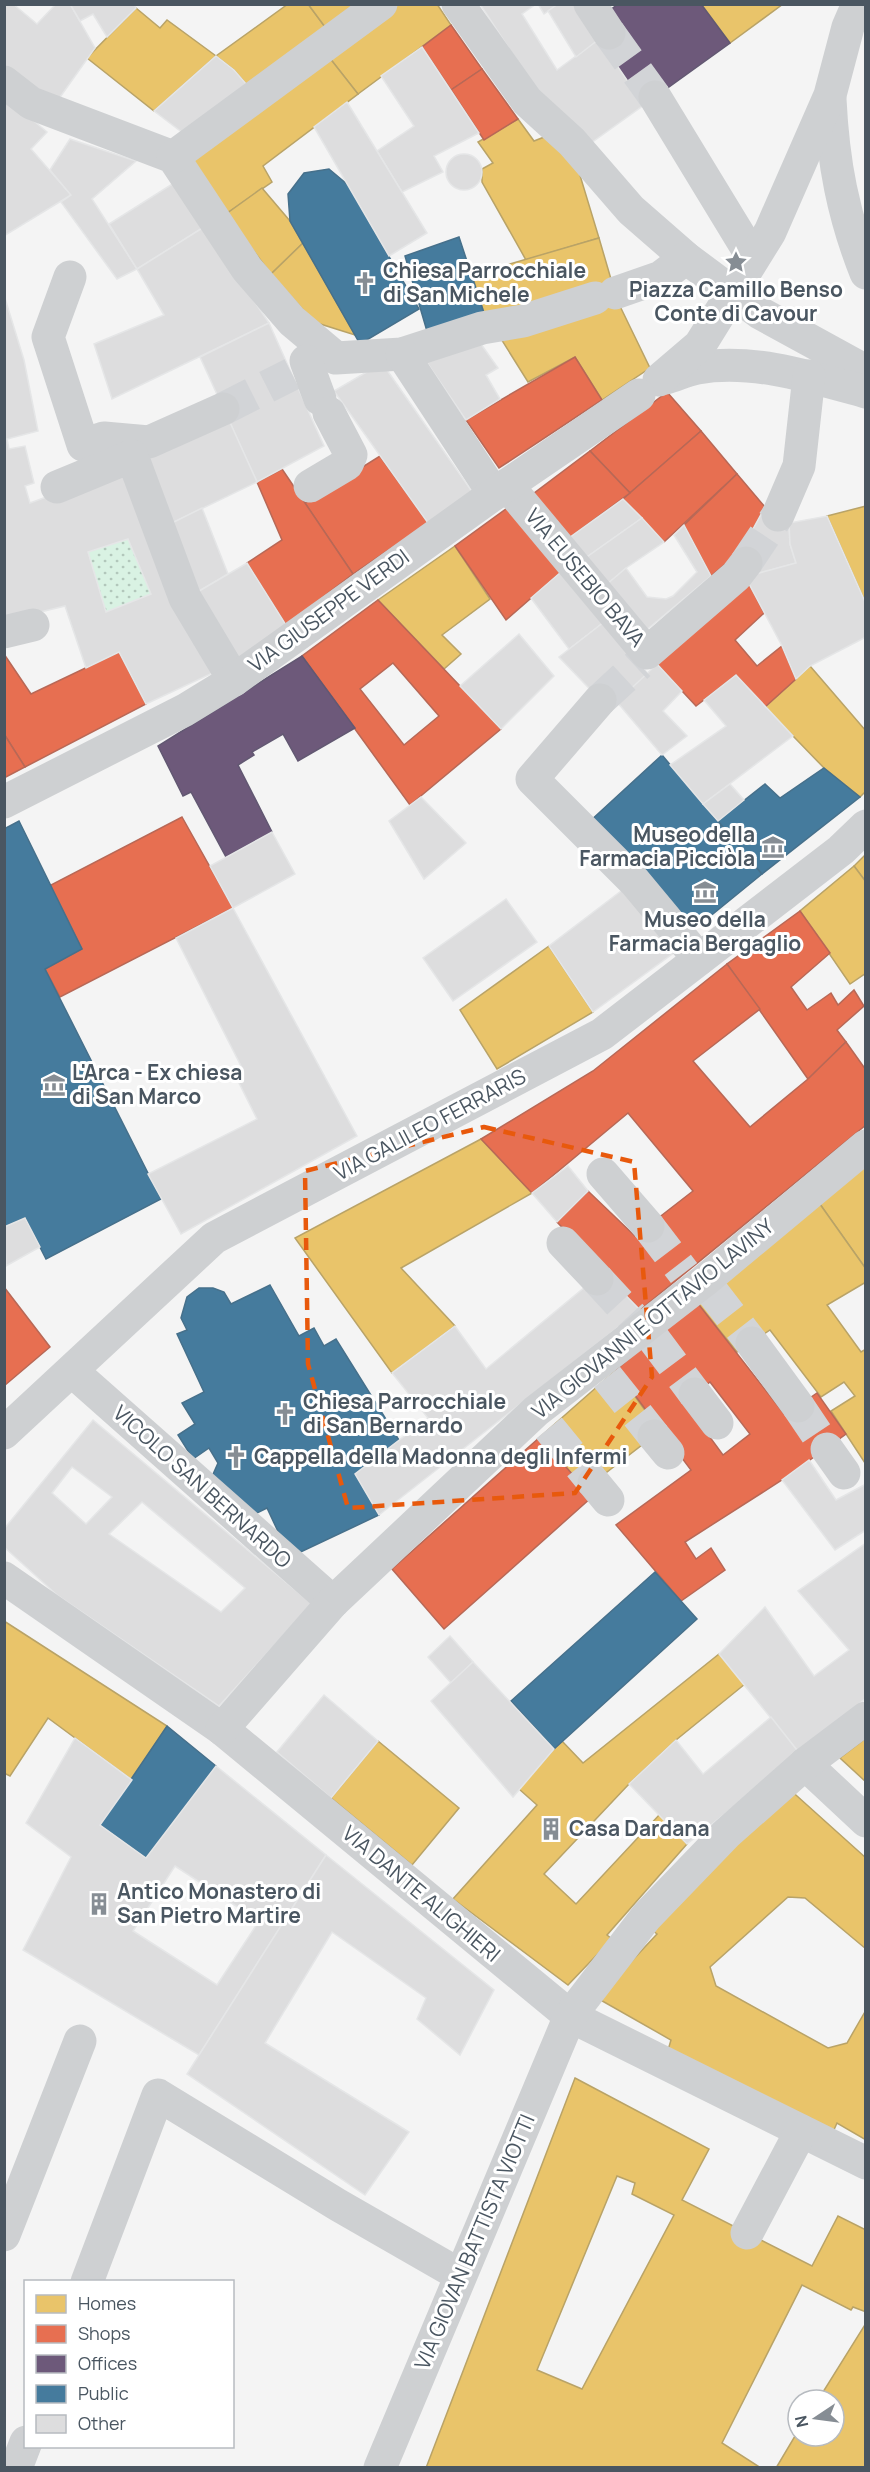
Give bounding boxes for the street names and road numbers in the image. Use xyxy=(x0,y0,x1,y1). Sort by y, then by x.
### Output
street label: VIA EUSEBIO BAVA xyxy=(520,502,652,652)
street label: VIA GIUSEPPE VERDI xyxy=(242,542,414,678)
street label: VIA GALILEO FERRARIS xyxy=(329,1062,530,1187)
street label: VIA GIOVANNI E OTTAVIO LAVINY xyxy=(526,1212,779,1425)
street label: VICOLO SAN BERNARDO xyxy=(108,1399,298,1574)
street label: VIA DANTE ALIGHIERI xyxy=(337,1819,507,1968)
street label: VIA GIOVAN BATTISTA VIOTTI xyxy=(408,2110,541,2374)

